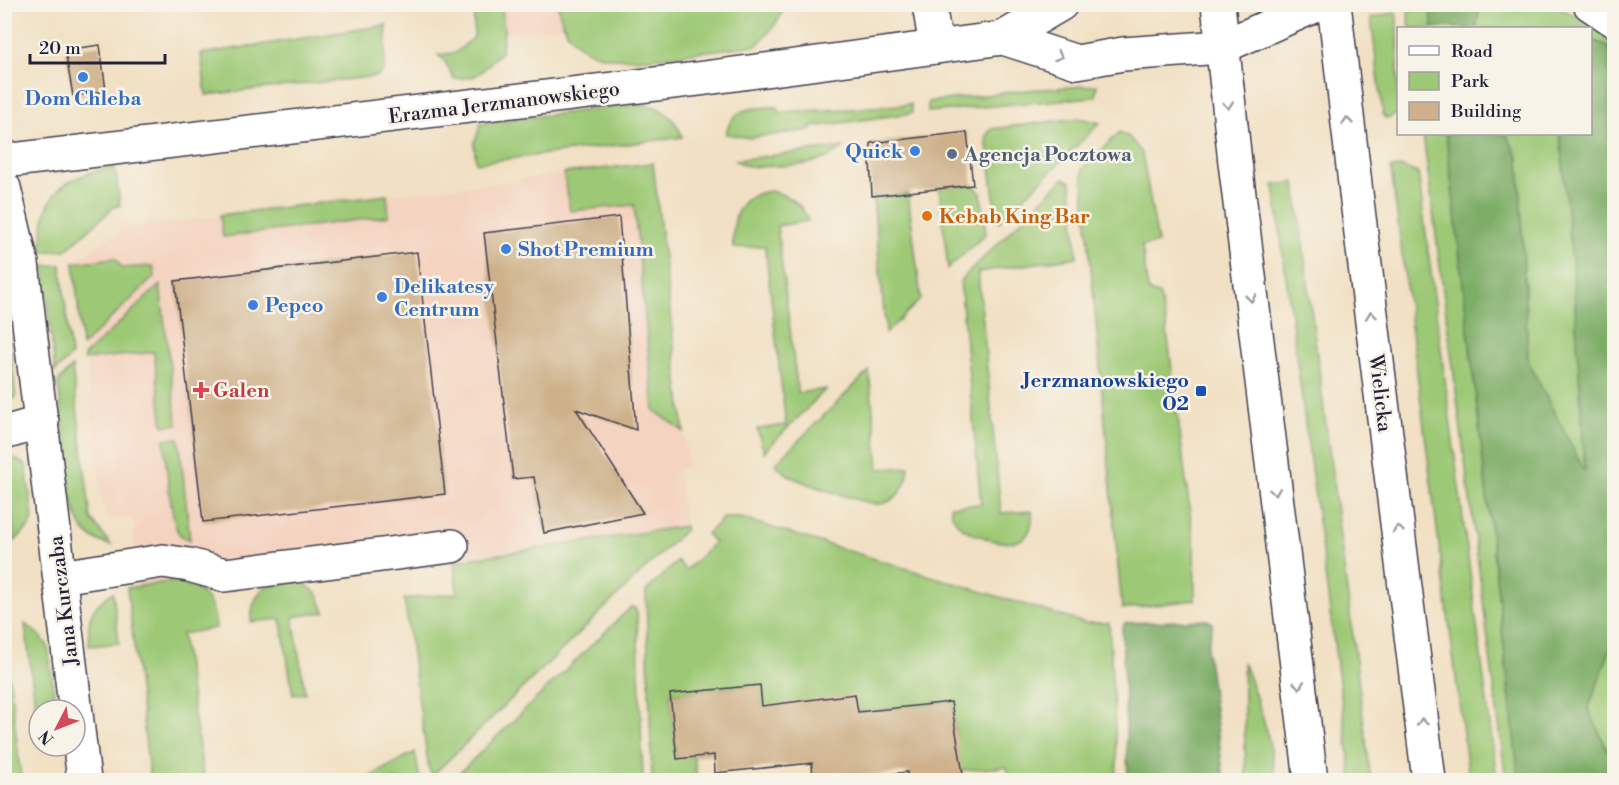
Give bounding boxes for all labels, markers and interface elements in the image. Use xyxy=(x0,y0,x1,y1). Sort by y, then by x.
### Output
scale bar xyxy=(30,27,165,65)
legend xyxy=(1397,27,1592,135)
text: 20 m xyxy=(39,37,81,60)
text: Road xyxy=(1451,40,1494,63)
one-way arrow xyxy=(1053,49,1064,61)
marker: Dom Chleba xyxy=(76,70,90,84)
text: Park xyxy=(1451,70,1490,93)
street label: Erazma Jerzmanowskiego xyxy=(387,77,621,130)
place label: Dom Chleba xyxy=(25,87,141,112)
one-way arrow xyxy=(1222,100,1234,109)
text: Building xyxy=(1450,100,1522,123)
one-way arrow xyxy=(1341,117,1354,126)
place label: Quick xyxy=(845,140,904,165)
place label: Agencja Pocztowa xyxy=(963,143,1132,168)
marker: Quick xyxy=(908,144,922,158)
marker: Agencja Pocztowa xyxy=(945,147,959,161)
place label: Kebab King Bar xyxy=(939,205,1090,230)
marker: Kebab King Bar xyxy=(920,209,934,223)
place label: Shot Premium xyxy=(518,238,654,263)
marker: Shot Premium xyxy=(499,242,513,256)
place label: Delikatesy Centrum xyxy=(394,275,495,323)
marker: Delikatesy Centrum xyxy=(375,290,389,304)
place label: Pepco xyxy=(265,294,323,319)
one-way arrow xyxy=(1245,294,1257,303)
marker: Pepco xyxy=(246,298,260,312)
one-way arrow xyxy=(1365,310,1377,319)
street label: Wielicka xyxy=(1362,352,1397,434)
place label: Jerzmanowskiego 02 xyxy=(1020,369,1189,417)
place label: Galen xyxy=(213,379,270,404)
marker: Galen xyxy=(194,383,208,397)
marker: Jerzmanowskiego 02 xyxy=(1194,384,1208,398)
one-way arrow xyxy=(1269,487,1281,497)
one-way arrow xyxy=(1392,524,1404,534)
street label: Jana Kurczaba xyxy=(44,534,85,668)
one-way arrow xyxy=(1293,681,1305,690)
north arrow xyxy=(27,698,87,758)
one-way arrow xyxy=(1416,718,1429,727)
text: N xyxy=(35,726,58,749)

